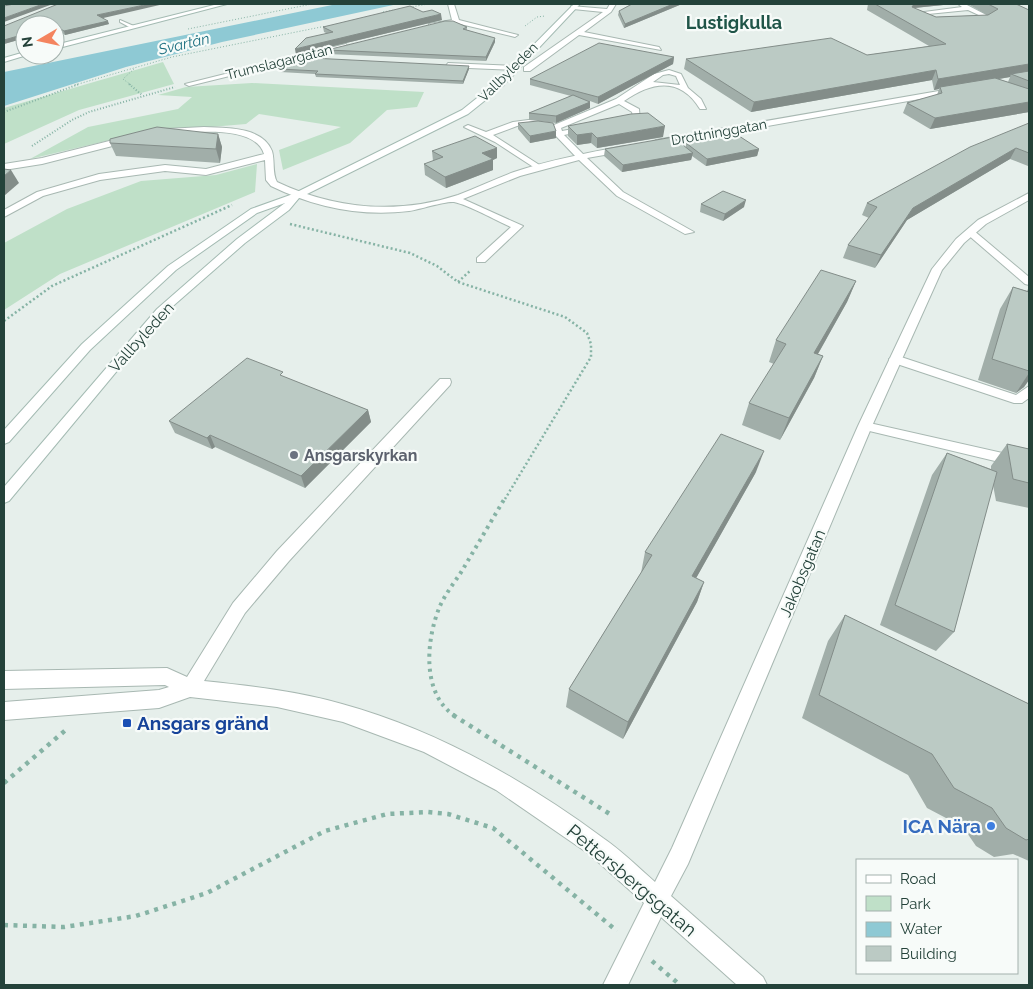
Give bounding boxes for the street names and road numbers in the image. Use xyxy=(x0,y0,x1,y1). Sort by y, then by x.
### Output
street label: Vallbyleden xyxy=(475,39,541,105)
street label: Trumslagargatan xyxy=(224,41,334,83)
street label: Drottninggatan xyxy=(670,116,768,148)
street label: Vallbyleden xyxy=(105,298,178,376)
street label: Jakobsgatan xyxy=(775,526,829,620)
street label: Pettersbergsgatan xyxy=(563,819,701,941)

